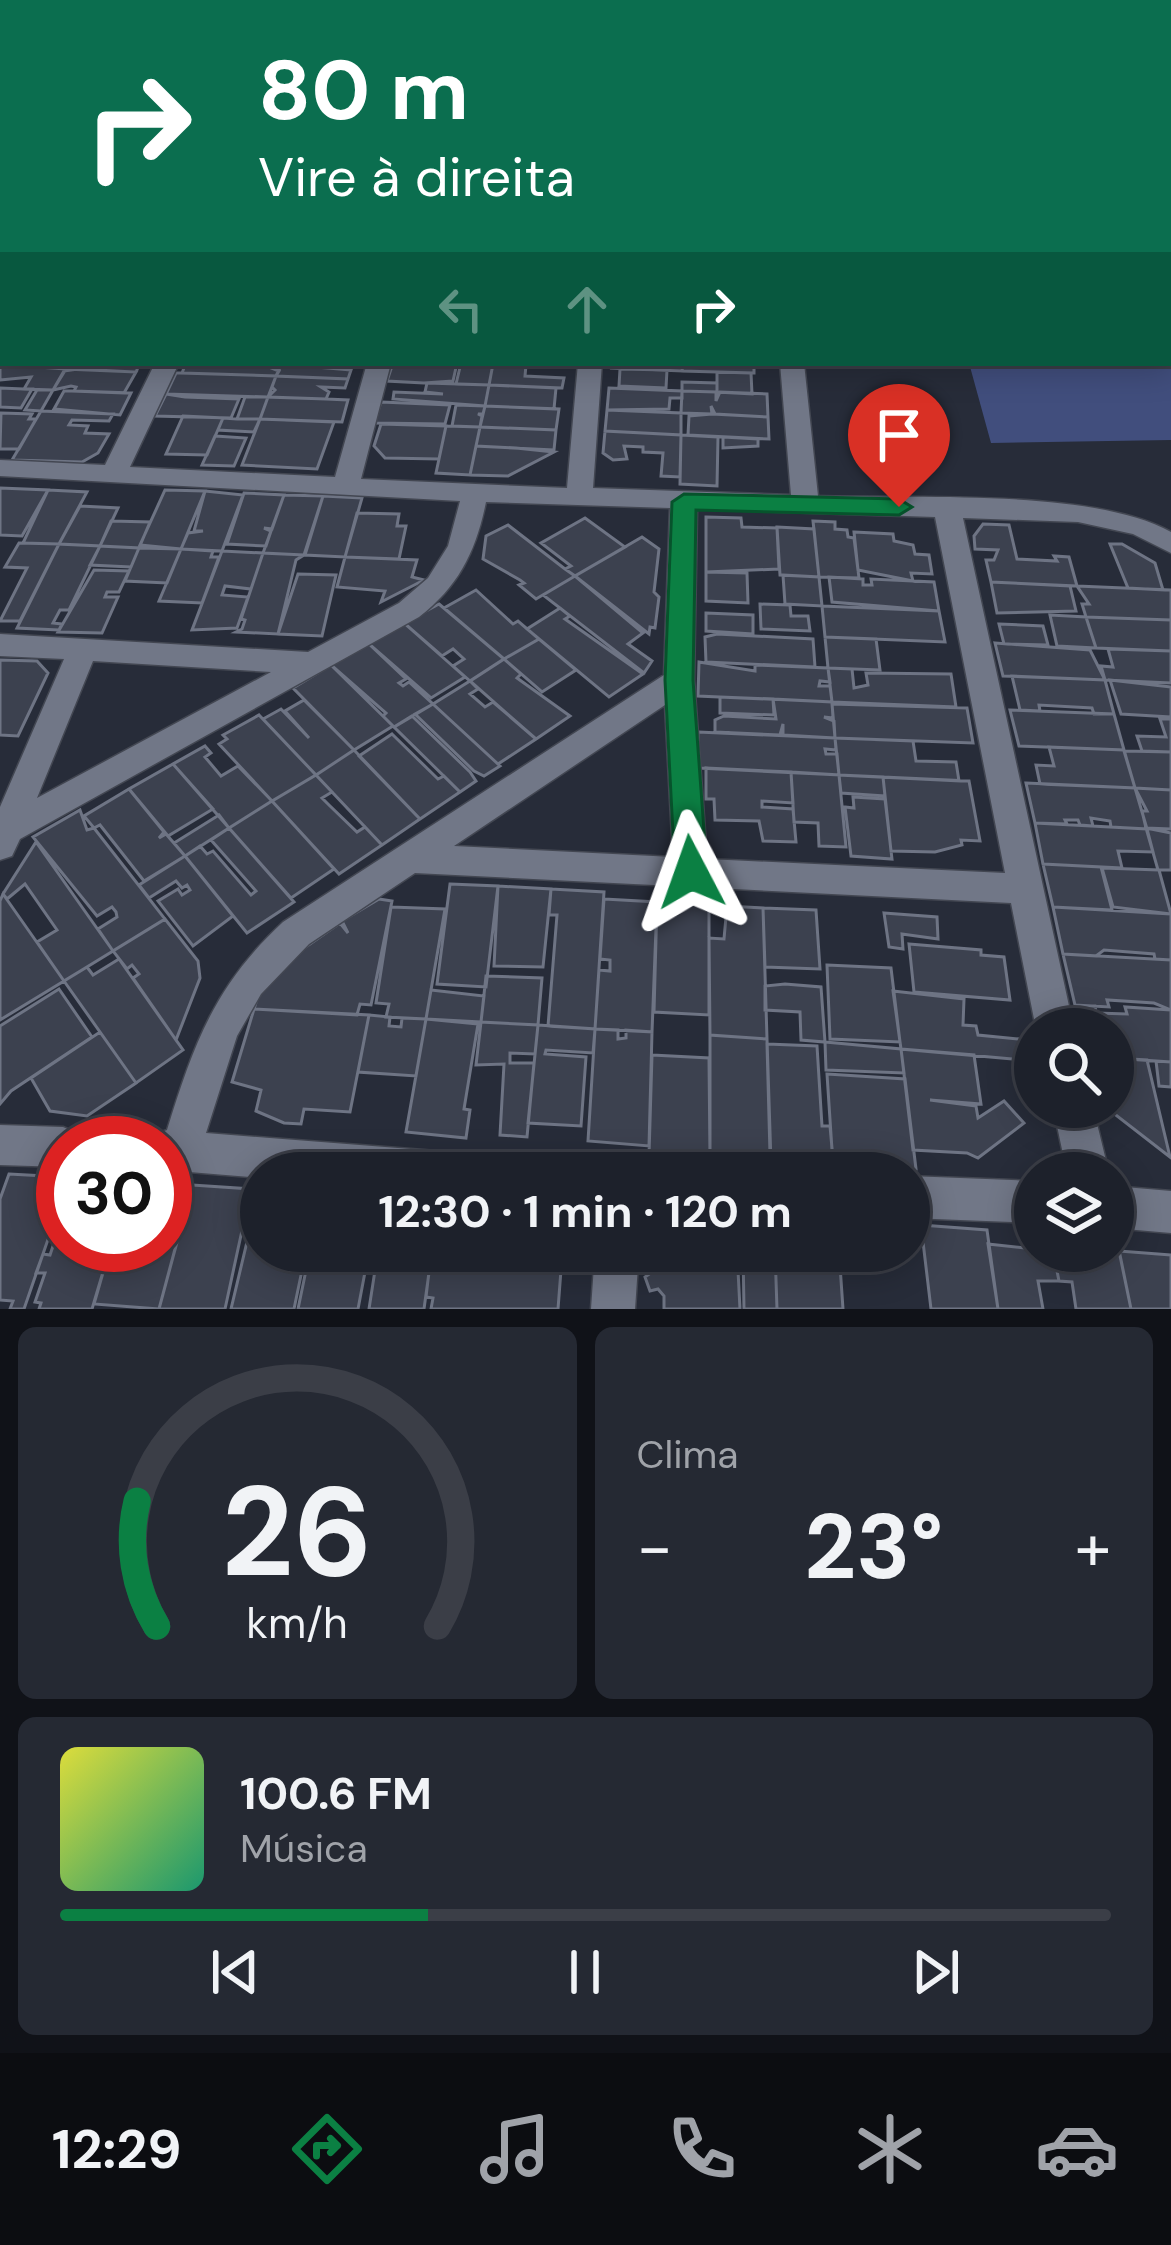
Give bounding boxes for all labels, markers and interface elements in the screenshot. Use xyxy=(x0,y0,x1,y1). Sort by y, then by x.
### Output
text: 80 m xyxy=(258,36,469,145)
icon: right xyxy=(60,48,216,204)
text: Vire à direita xyxy=(258,142,575,213)
icon: left xyxy=(428,276,494,342)
icon: ahead xyxy=(554,276,620,342)
icon: right xyxy=(680,276,746,342)
pin xyxy=(848,384,950,507)
icon: arrive xyxy=(866,402,932,468)
position arrow xyxy=(628,809,754,935)
map controls xyxy=(1014,1008,1134,1272)
button: search xyxy=(1014,1008,1134,1128)
speed limit sign: 30 xyxy=(36,1116,192,1272)
button: layers xyxy=(1014,1152,1134,1272)
text: 12:30 · 1 min · 120 m xyxy=(378,1182,792,1241)
text: Clima xyxy=(637,1429,739,1480)
text: 26 xyxy=(222,1451,373,1614)
text: 23° xyxy=(804,1489,943,1606)
text: − xyxy=(637,1505,673,1590)
text: + xyxy=(1075,1505,1111,1590)
text: km/h xyxy=(247,1595,348,1651)
text: 100.6 FM xyxy=(240,1764,432,1823)
text: Música xyxy=(240,1823,368,1874)
icon: previous xyxy=(202,1939,268,2005)
icon: pause xyxy=(552,1939,618,2005)
icon: next xyxy=(903,1939,969,2005)
icon: directions xyxy=(285,2107,369,2191)
icon: music xyxy=(473,2107,557,2191)
icon: phone xyxy=(660,2107,744,2191)
icon: climate xyxy=(848,2107,932,2191)
icon: car xyxy=(1035,2107,1119,2191)
text: 12:29 xyxy=(52,2114,182,2185)

